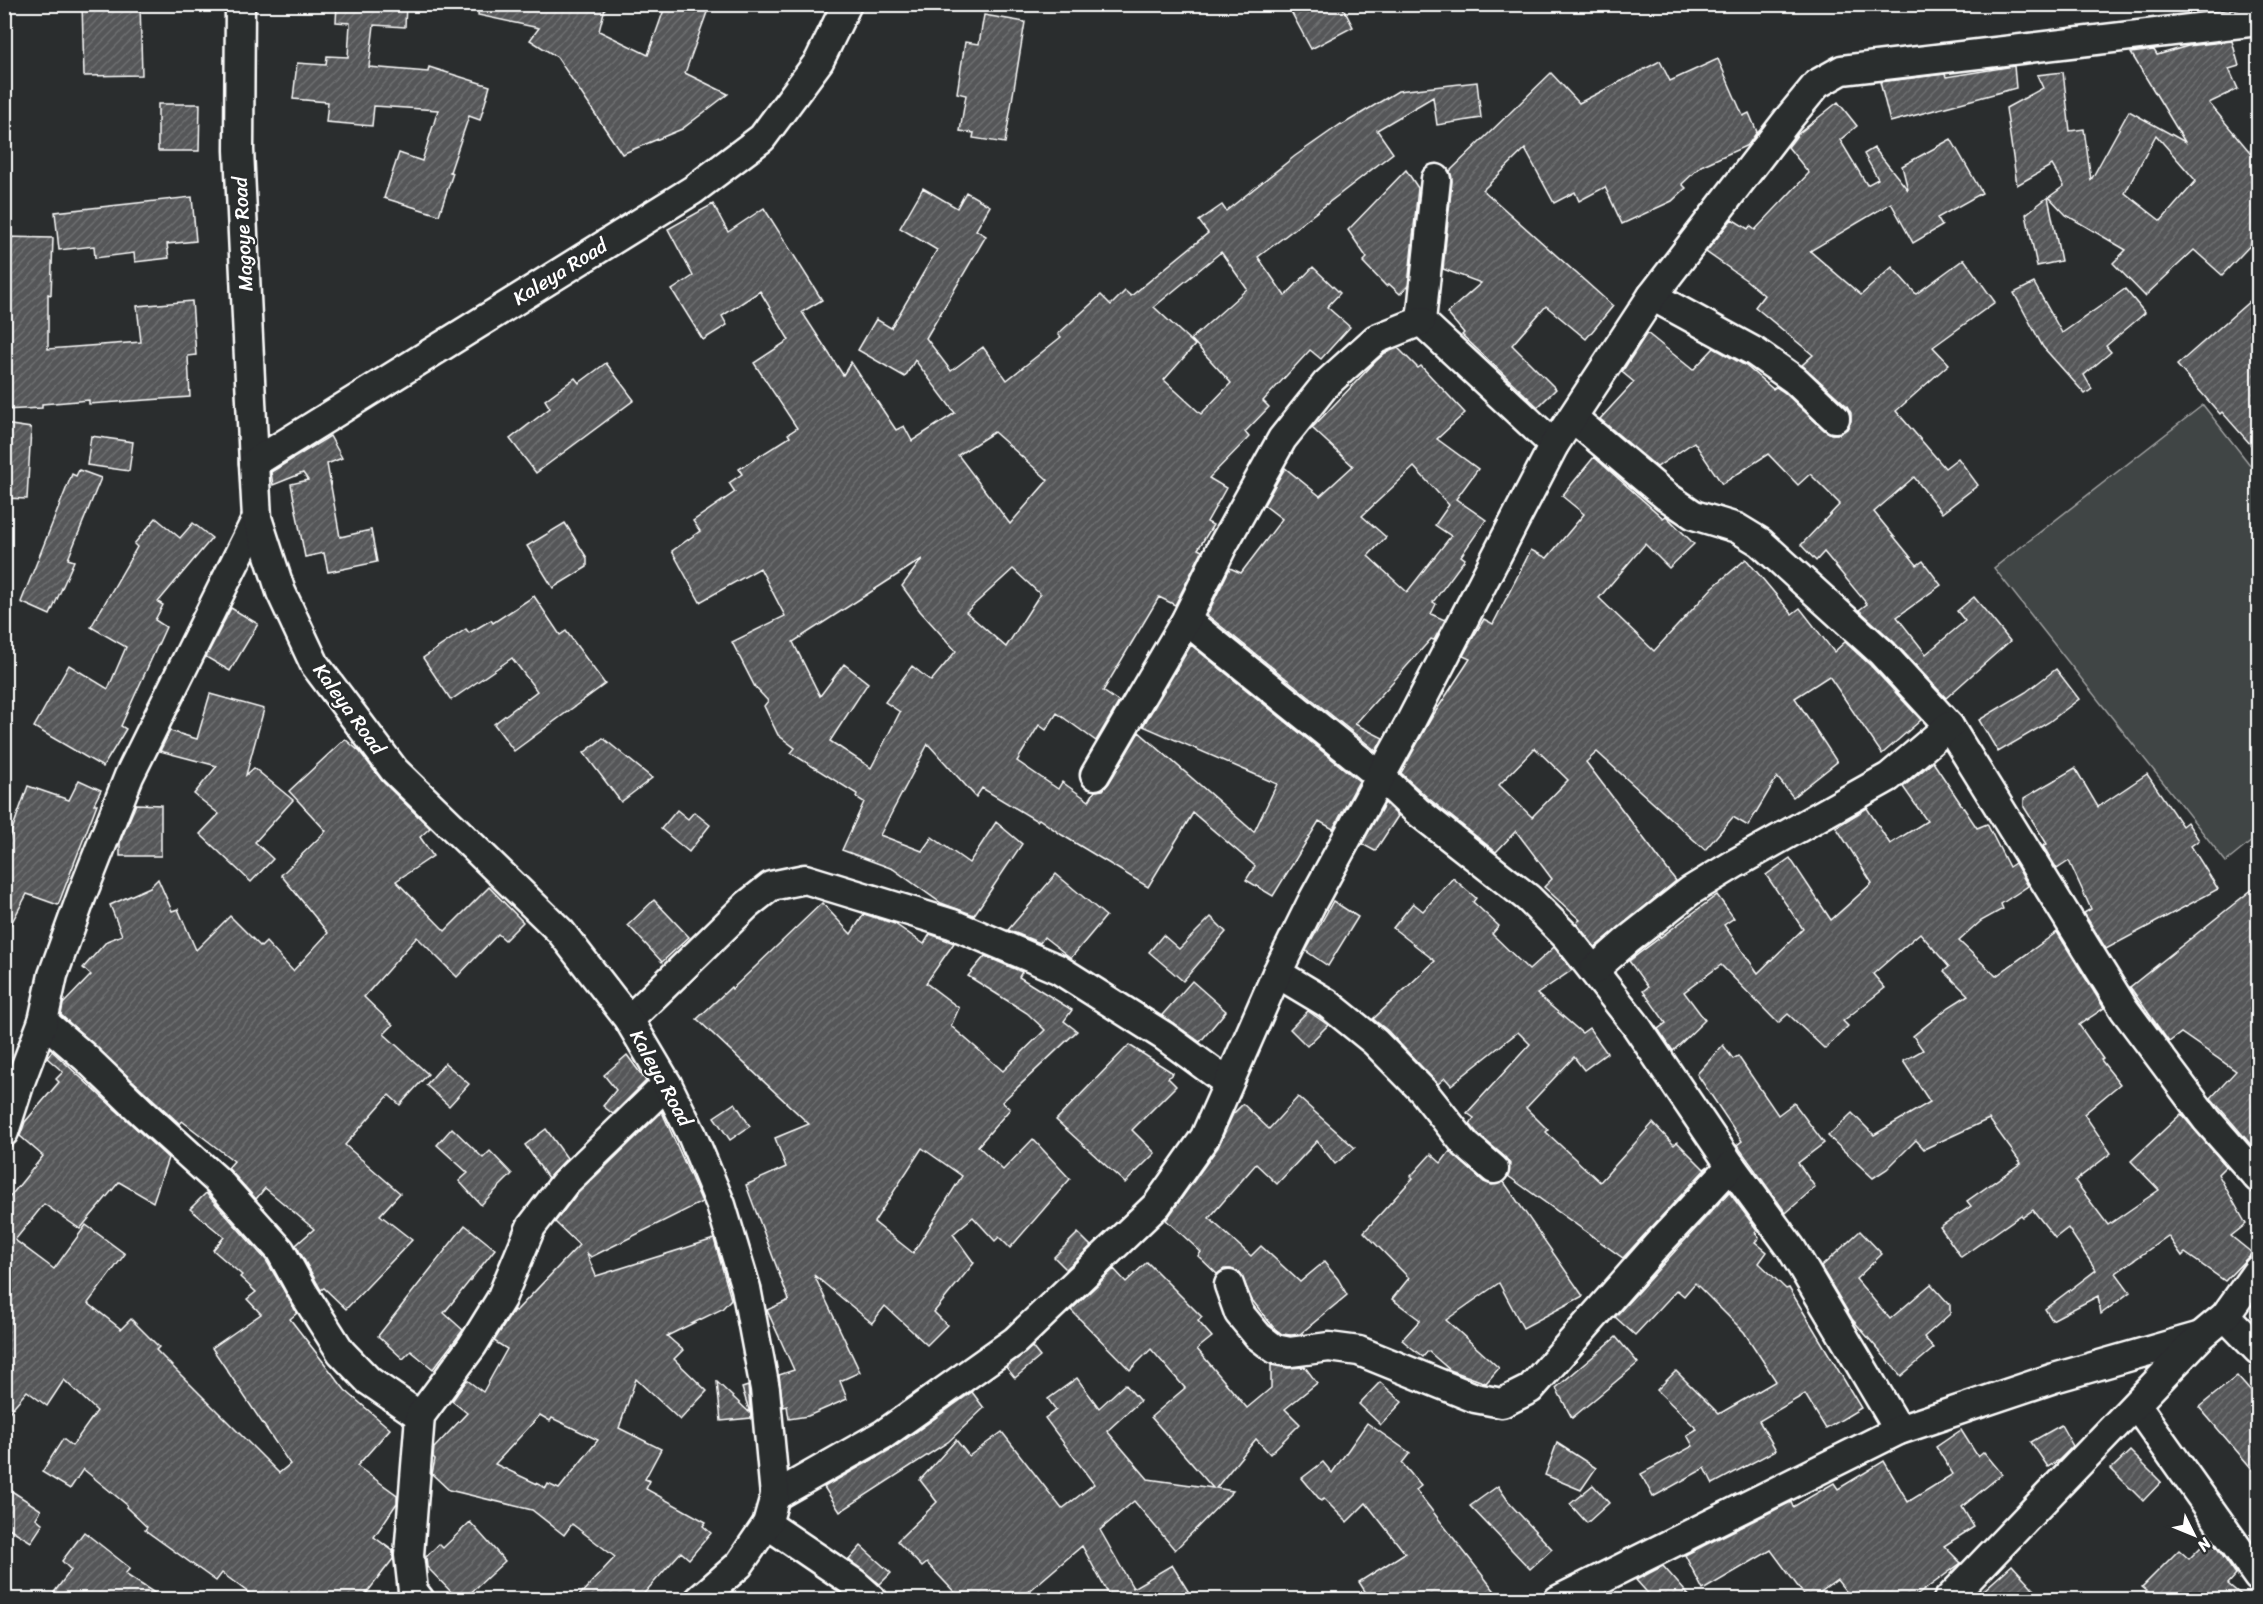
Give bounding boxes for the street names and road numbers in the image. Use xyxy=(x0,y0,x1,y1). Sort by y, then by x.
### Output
street label: Magoye Road xyxy=(222,174,263,292)
street label: Kaleya Road xyxy=(505,228,616,315)
street label: Kaleya Road xyxy=(303,656,395,764)
street label: Kaleya Road xyxy=(620,1023,703,1134)

